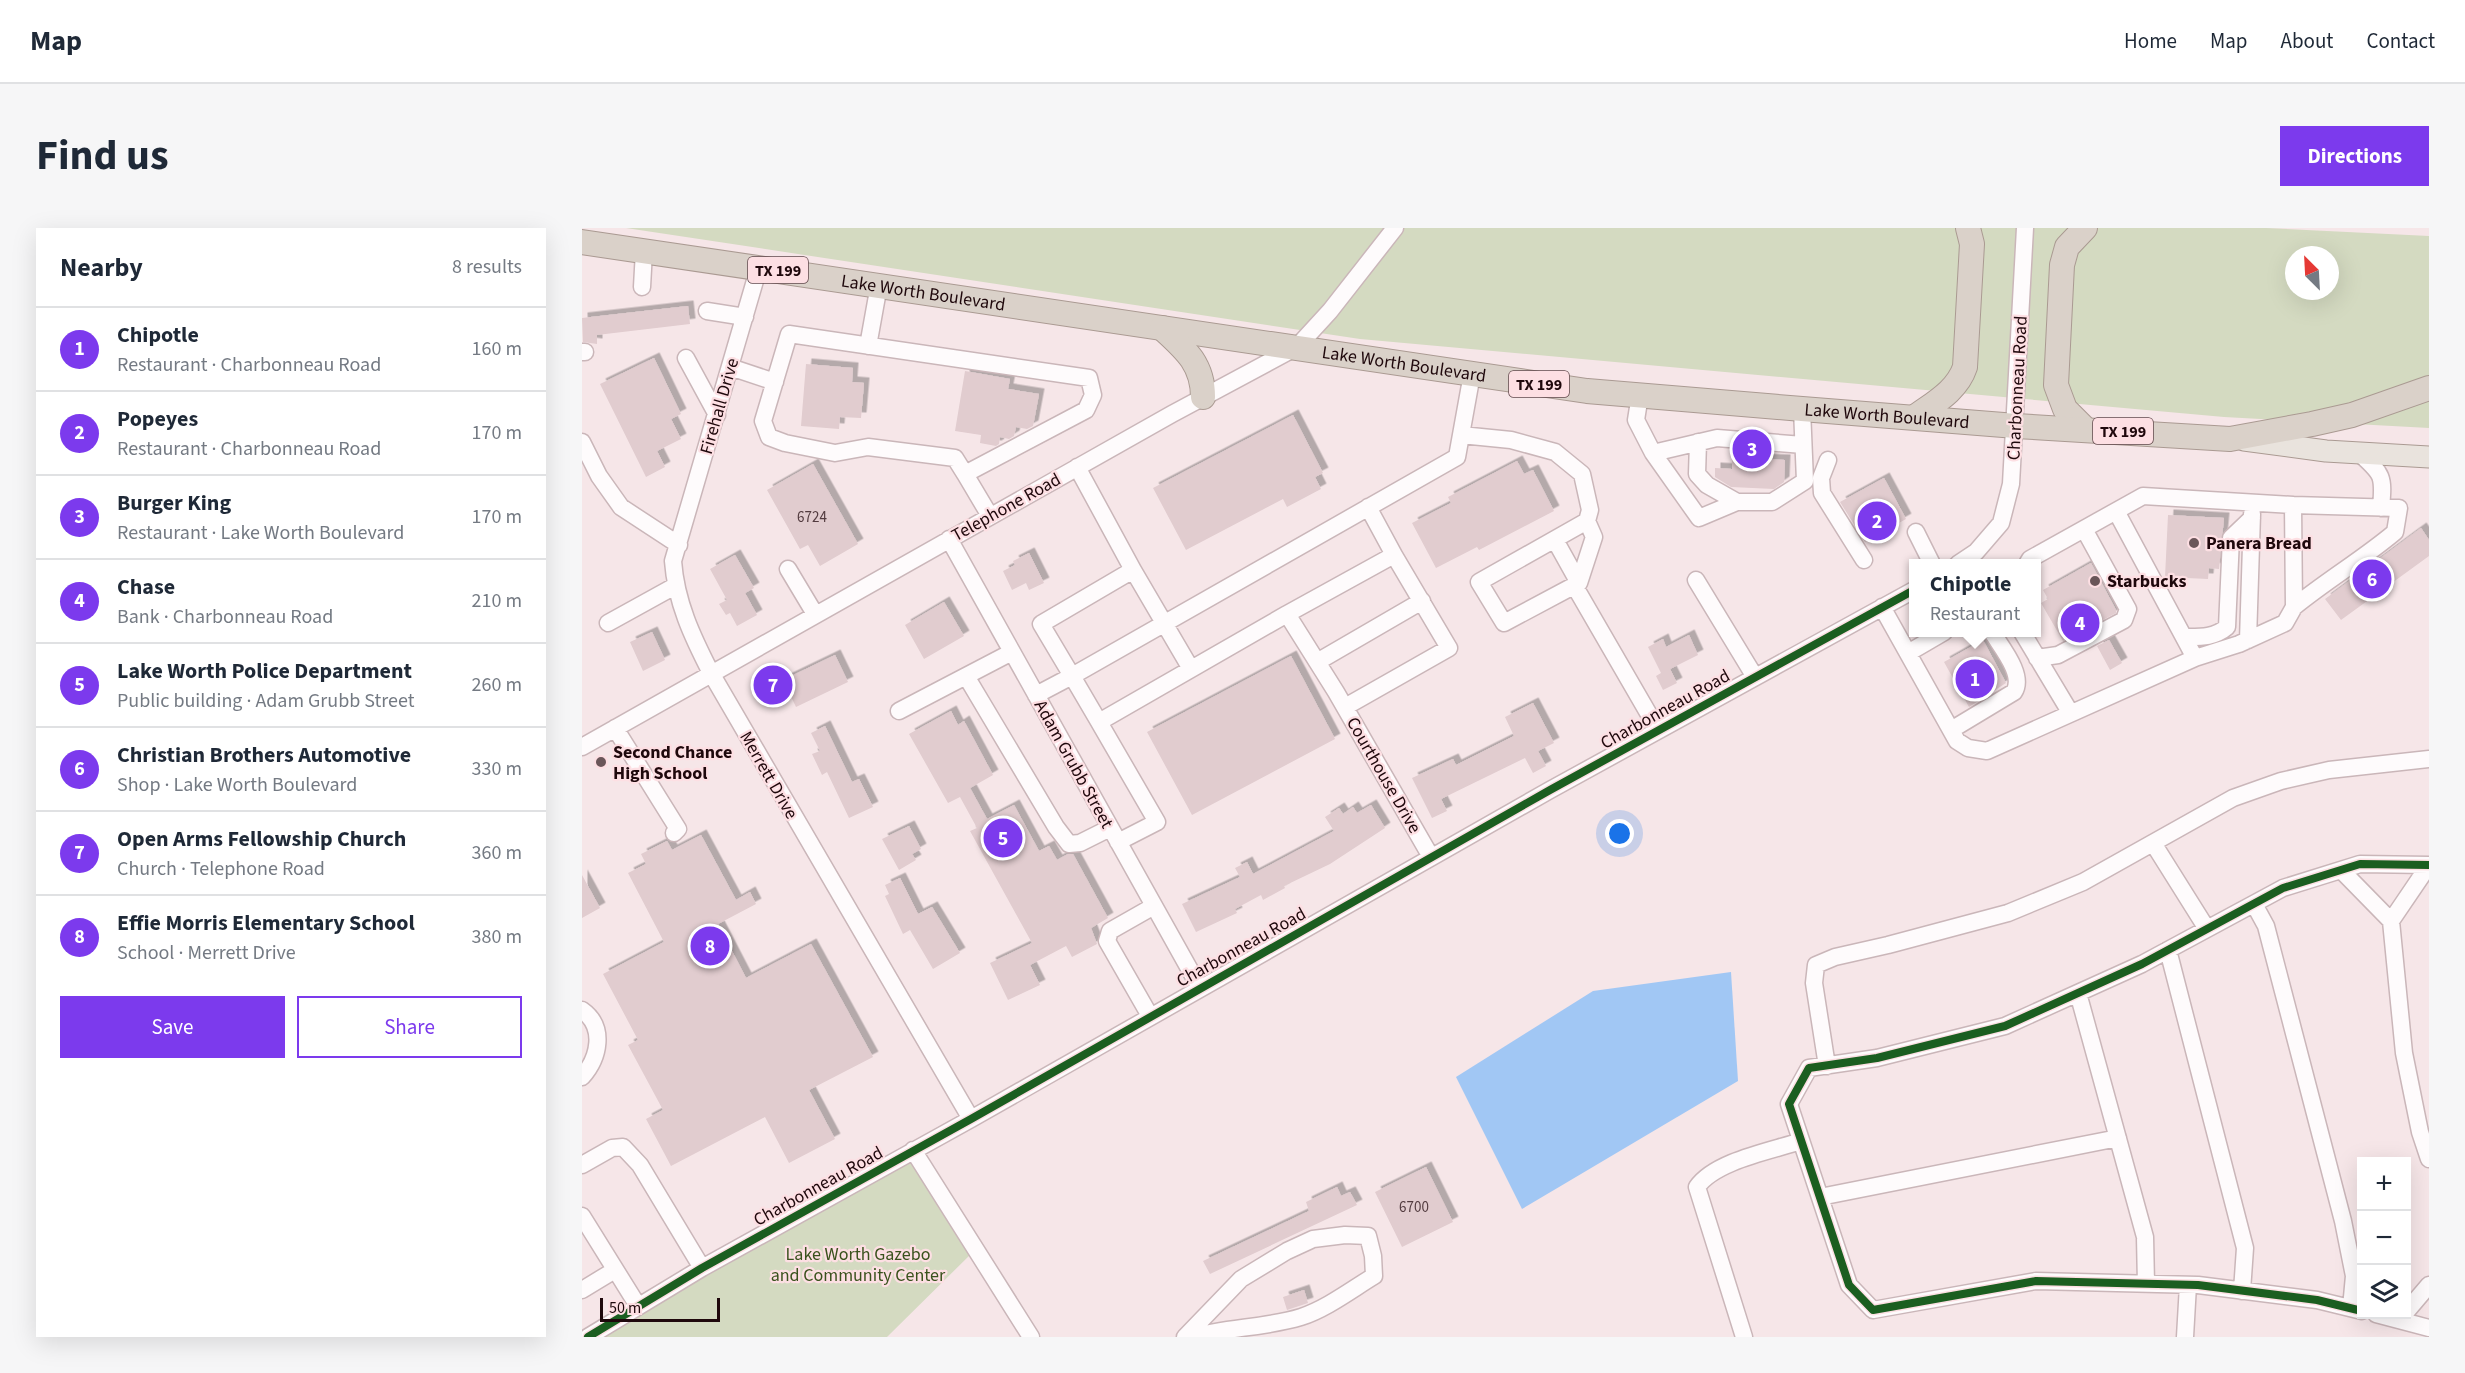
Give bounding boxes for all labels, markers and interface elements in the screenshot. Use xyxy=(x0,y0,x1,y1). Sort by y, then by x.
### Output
text: Map xyxy=(30,21,82,61)
text: Home xyxy=(2124,26,2177,56)
text: Map xyxy=(2210,26,2248,56)
text: About xyxy=(2281,26,2333,56)
text: Contact xyxy=(2366,26,2435,56)
text: Find us xyxy=(36,126,169,186)
button: Directions xyxy=(2280,126,2429,186)
north arrow xyxy=(2285,246,2339,300)
text: Nearby xyxy=(60,249,143,286)
text: 8 results xyxy=(452,253,522,281)
road number: TX 199 xyxy=(748,257,808,283)
street label: Lake Worth Boulevard xyxy=(839,269,1007,318)
street label: Charbonneau Road xyxy=(2001,315,2034,461)
text: Chipotle xyxy=(117,319,199,351)
text: 1 xyxy=(74,335,85,363)
text: 160 m xyxy=(472,335,522,363)
street label: Lake Worth Boulevard xyxy=(1320,340,1488,389)
text: Restaurant · Charbonneau Road xyxy=(117,351,381,379)
street label: Firehall Drive xyxy=(694,355,745,457)
road number: TX 199 xyxy=(1509,371,1569,397)
street label: Lake Worth Boulevard xyxy=(1803,397,1970,435)
text: Popeyes xyxy=(117,403,198,435)
road number: TX 199 xyxy=(2093,418,2153,444)
text: 2 xyxy=(74,419,85,447)
text: 170 m xyxy=(472,419,522,447)
pin: 3 xyxy=(1732,426,1772,472)
text: Restaurant · Charbonneau Road xyxy=(117,435,381,463)
street label: Telephone Road xyxy=(947,467,1065,548)
text: Burger King xyxy=(117,487,231,519)
pin: 2 xyxy=(1858,498,1896,544)
text: 3 xyxy=(74,503,85,531)
text: 170 m xyxy=(472,503,522,531)
house number: 6724 xyxy=(797,507,827,528)
text: Restaurant · Lake Worth Boulevard xyxy=(117,519,404,547)
place label: Panera Bread xyxy=(2206,531,2312,556)
marker: Panera Bread xyxy=(2187,536,2201,550)
pin: 6 xyxy=(2352,556,2392,602)
popup xyxy=(1909,559,2041,637)
text: Chipotle xyxy=(1930,568,2011,600)
place label: Starbucks xyxy=(2107,569,2187,594)
text: Chase xyxy=(117,571,175,603)
marker: Starbucks xyxy=(2088,574,2102,588)
text: 4 xyxy=(74,587,85,615)
text: 210 m xyxy=(472,587,522,615)
text: Restaurant xyxy=(1930,600,2020,628)
pin: 4 xyxy=(2060,600,2100,646)
text: Bank · Charbonneau Road xyxy=(117,603,333,631)
text: Lake Worth Police Department xyxy=(117,655,412,687)
pin: 1 xyxy=(1956,656,1994,702)
pin: 7 xyxy=(754,662,792,708)
street label: Charbonneau Road xyxy=(1596,663,1735,755)
text: 5 xyxy=(74,671,85,699)
text: 260 m xyxy=(472,671,522,699)
text: Public building · Adam Grubb Street xyxy=(117,687,414,715)
street label: Adam Grubb Street xyxy=(1028,696,1119,833)
street label: Courthouse Drive xyxy=(1340,712,1427,838)
street label: Merrett Drive xyxy=(733,727,804,824)
text: Christian Brothers Automotive xyxy=(117,739,411,771)
place label: Second Chance High School xyxy=(613,740,732,786)
text: 6 xyxy=(74,755,85,783)
text: 330 m xyxy=(472,755,522,783)
marker: Second Chance High School xyxy=(594,755,608,769)
text: Shop · Lake Worth Boulevard xyxy=(117,771,357,799)
pin: 5 xyxy=(984,816,1022,860)
your location xyxy=(1605,819,1634,848)
text: Open Arms Fellowship Church xyxy=(117,823,406,855)
text: 7 xyxy=(74,839,85,867)
text: 360 m xyxy=(472,839,522,867)
text: Church · Telephone Road xyxy=(117,855,325,883)
street label: Charbonneau Road xyxy=(1172,901,1311,993)
text: Effie Morris Elementary School xyxy=(117,907,415,939)
text: 8 xyxy=(74,923,85,951)
text: 380 m xyxy=(472,923,522,951)
pin: 8 xyxy=(690,924,730,968)
text: School · Merrett Drive xyxy=(117,939,296,967)
button: Save xyxy=(60,996,285,1058)
button: Share xyxy=(297,996,522,1058)
street label: Charbonneau Road xyxy=(749,1140,888,1232)
map controls xyxy=(2357,1157,2411,1319)
button: + xyxy=(2357,1157,2411,1211)
house number: 6700 xyxy=(1399,1197,1429,1218)
button: − xyxy=(2357,1211,2411,1265)
park label: Lake Worth Gazebo and Community Center xyxy=(771,1242,946,1288)
button: layers xyxy=(2357,1265,2411,1319)
scale bar xyxy=(600,1295,720,1322)
text: 50 m xyxy=(609,1297,641,1319)

